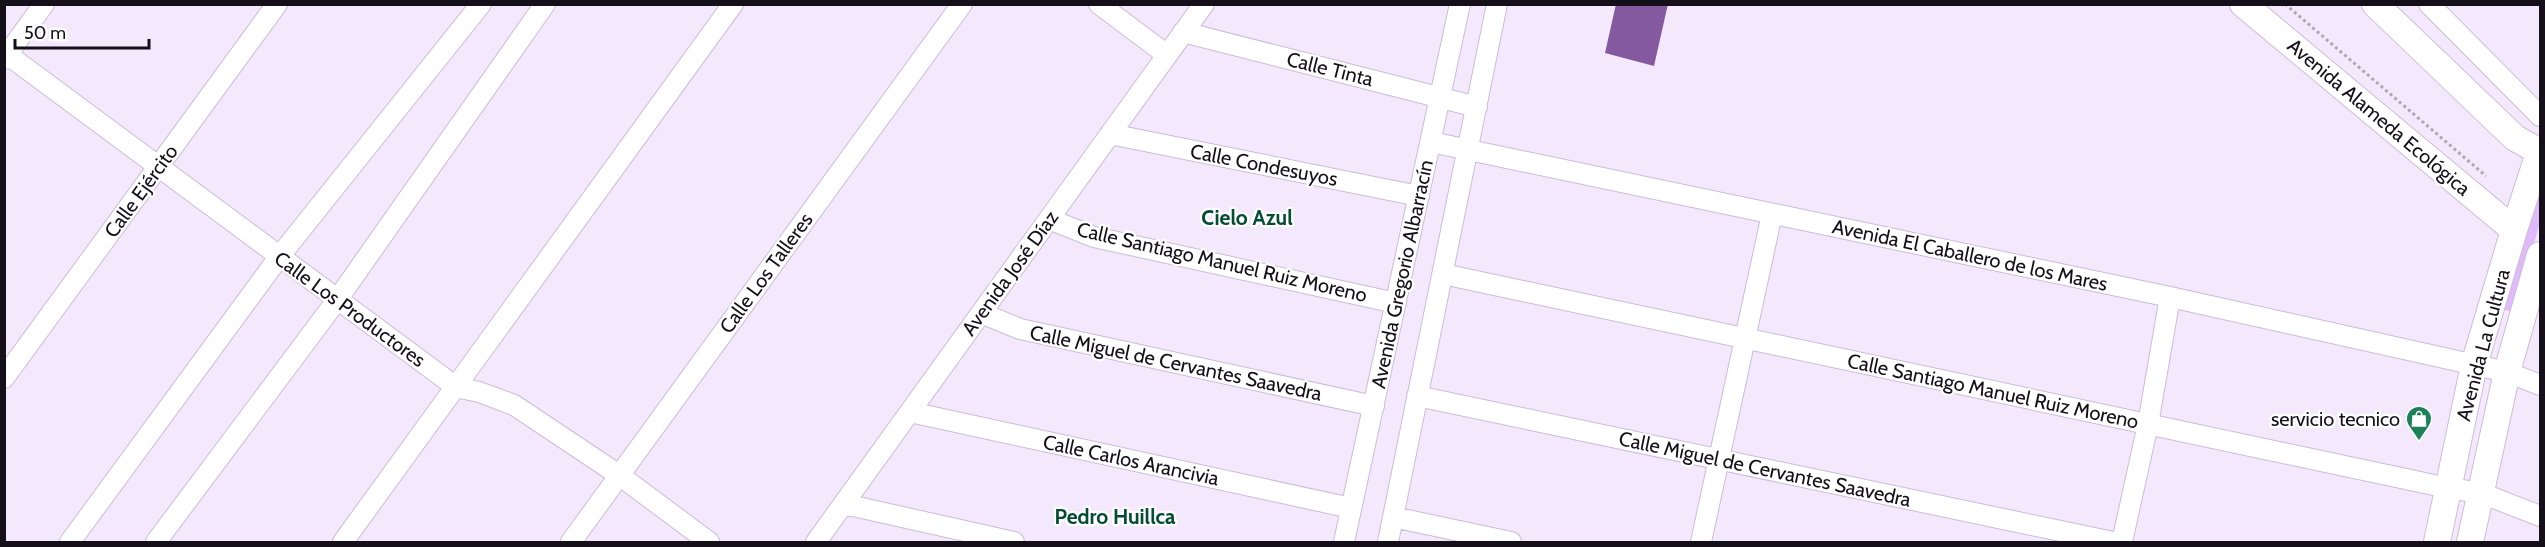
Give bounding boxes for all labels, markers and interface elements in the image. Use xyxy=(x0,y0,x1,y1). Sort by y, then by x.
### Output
scale bar xyxy=(15,12,148,50)
text: 50 m xyxy=(24,22,66,44)
street label: Avenida Alameda Ecológica xyxy=(2283,34,2476,201)
street label: Calle Tinta xyxy=(1284,47,1376,91)
street label: Calle Condesuyos xyxy=(1188,139,1340,191)
street label: Calle Ejército xyxy=(99,140,183,242)
street label: Avenida Gregorio Albarracín xyxy=(1366,158,1438,390)
district label: Cielo Azul xyxy=(1201,205,1293,230)
street label: Avenida José Díaz xyxy=(957,206,1063,340)
street label: Calle Los Talleres xyxy=(714,208,818,338)
street label: Avenida El Caballero de los Mares xyxy=(1830,214,2110,296)
street label: Calle Santiago Manuel Ruiz Moreno xyxy=(1075,217,1369,307)
street label: Calle Los Productores xyxy=(270,246,430,372)
street label: Avenida La Cultura xyxy=(2451,266,2515,424)
street label: Calle Miguel de Cervantes Saavedra xyxy=(1028,320,1325,406)
street label: Calle Santiago Manuel Ruiz Moreno xyxy=(1845,348,2141,434)
shop icon: servicio tecnico xyxy=(2404,404,2434,442)
place label: servicio tecnico xyxy=(2271,407,2400,431)
street label: Calle Miguel de Cervantes Saavedra xyxy=(1617,426,1914,512)
street label: Calle Carlos Arancivia xyxy=(1041,430,1221,490)
district label: Pedro Huillca xyxy=(1054,504,1176,529)

